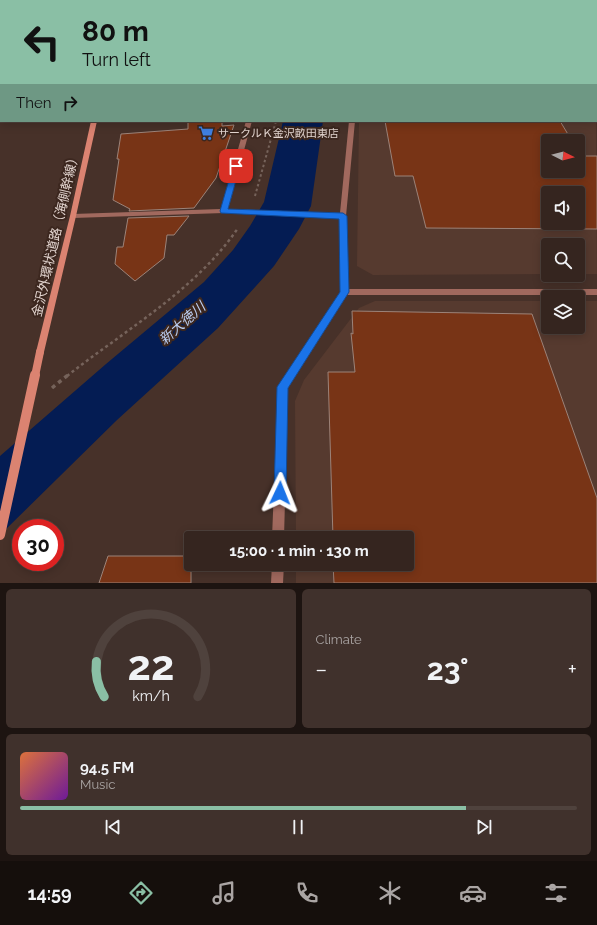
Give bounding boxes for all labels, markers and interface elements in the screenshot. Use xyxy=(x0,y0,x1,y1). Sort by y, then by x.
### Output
text: 80 m xyxy=(82,15,149,48)
icon: left xyxy=(16,16,68,68)
text: Turn left xyxy=(82,49,151,70)
icon: right xyxy=(59,92,81,114)
text: Then xyxy=(16,94,51,112)
supermarket icon: サークルＫ金沢畝田東店 xyxy=(197,124,215,142)
place label: サークルＫ金沢畝田東店 xyxy=(218,127,339,140)
north arrow xyxy=(541,134,585,178)
map controls xyxy=(541,134,585,334)
pin xyxy=(219,149,253,183)
street label: 金沢外環状道路（海側幹線） xyxy=(29,150,82,318)
icon: arrive xyxy=(225,155,247,177)
button: sound xyxy=(541,186,585,230)
button: search xyxy=(541,238,585,282)
button: layers xyxy=(541,290,585,334)
water label: 新大徳川 xyxy=(156,297,210,347)
position arrow xyxy=(259,472,301,514)
speed limit sign: 30 xyxy=(12,519,64,571)
text: 15:00 · 1 min · 130 m xyxy=(229,542,369,560)
text: Climate xyxy=(316,632,362,647)
text: 22 xyxy=(127,640,174,689)
text: 23° xyxy=(427,652,468,687)
text: − xyxy=(316,656,327,682)
text: + xyxy=(568,656,577,682)
text: km/h xyxy=(132,687,170,703)
text: 94.5 FM xyxy=(80,759,134,777)
text: Music xyxy=(80,777,115,792)
icon: previous xyxy=(102,816,124,838)
icon: pause xyxy=(287,816,309,838)
icon: next xyxy=(473,816,495,838)
icon: directions xyxy=(127,879,155,907)
icon: music xyxy=(210,879,238,907)
icon: phone xyxy=(293,879,321,907)
icon: climate xyxy=(376,879,404,907)
icon: car xyxy=(459,879,487,907)
icon: filters xyxy=(542,879,570,907)
text: 14:59 xyxy=(27,883,72,904)

